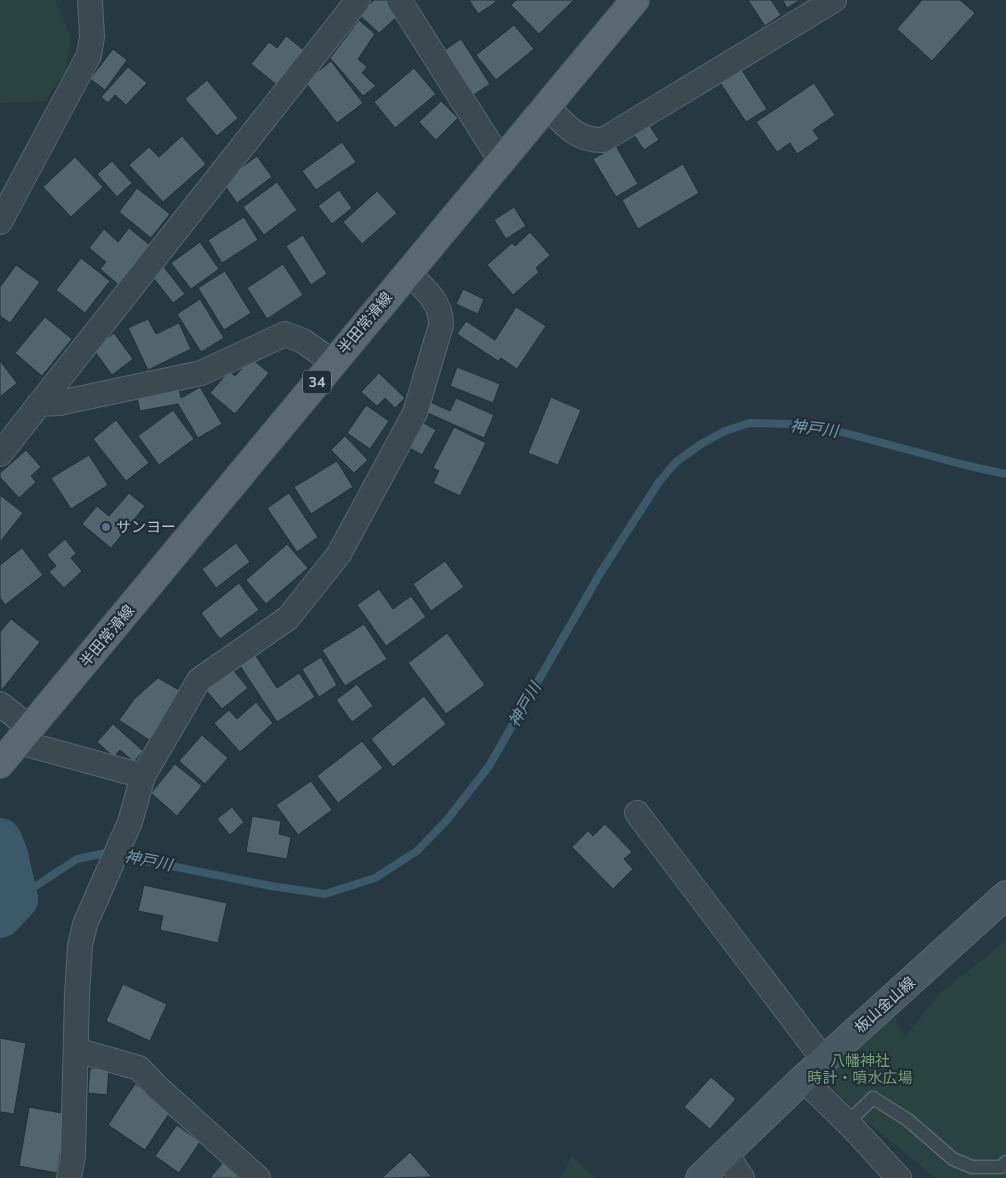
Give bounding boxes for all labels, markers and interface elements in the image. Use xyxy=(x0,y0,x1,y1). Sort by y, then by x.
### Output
street label: 半田常滑線 xyxy=(333,288,397,358)
road number: 34 xyxy=(303,371,331,394)
water label: 神戸川 xyxy=(789,415,841,443)
place label: サンヨー xyxy=(116,517,176,537)
marker: サンヨー xyxy=(100,521,112,533)
street label: 半田常滑線 xyxy=(75,601,139,671)
water label: 神戸川 xyxy=(503,677,548,731)
water label: 神戸川 xyxy=(122,846,176,877)
street label: 板山金山線 xyxy=(850,972,920,1038)
park label: 八幡神社 時計・噴水広場 xyxy=(807,1051,913,1088)

